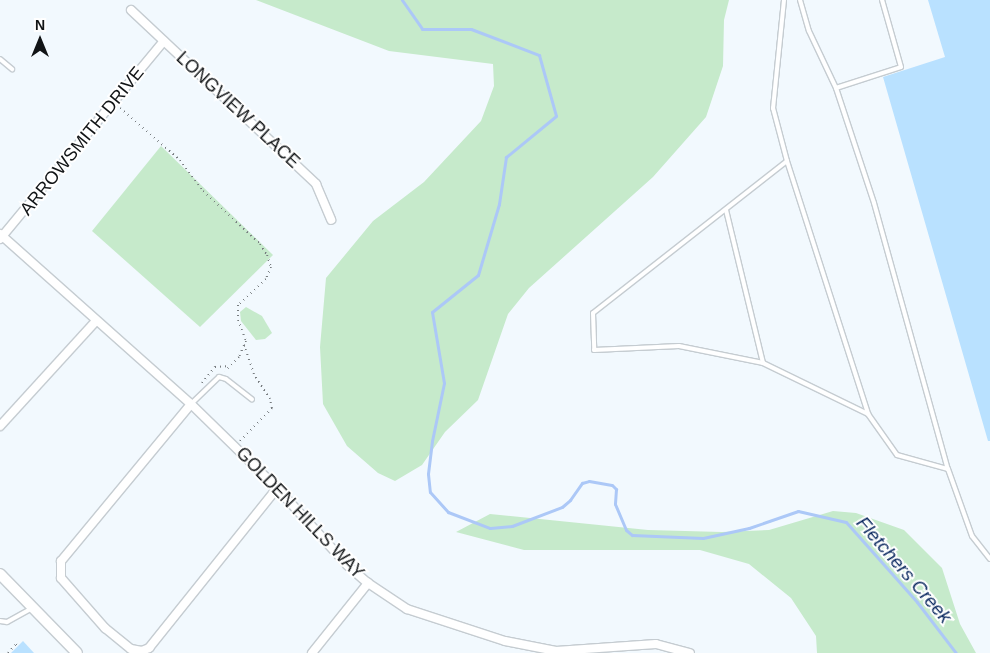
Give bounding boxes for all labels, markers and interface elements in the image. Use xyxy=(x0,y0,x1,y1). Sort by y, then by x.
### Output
north arrow xyxy=(15,15,65,65)
text: N xyxy=(35,17,45,33)
street label: LONGVIEW PLACE xyxy=(172,47,304,173)
street label: ARROWSMITH DRIVE xyxy=(15,62,149,220)
street label: GOLDEN HILLS WAY xyxy=(231,443,369,583)
water label: Fletchers Creek xyxy=(851,512,957,628)

